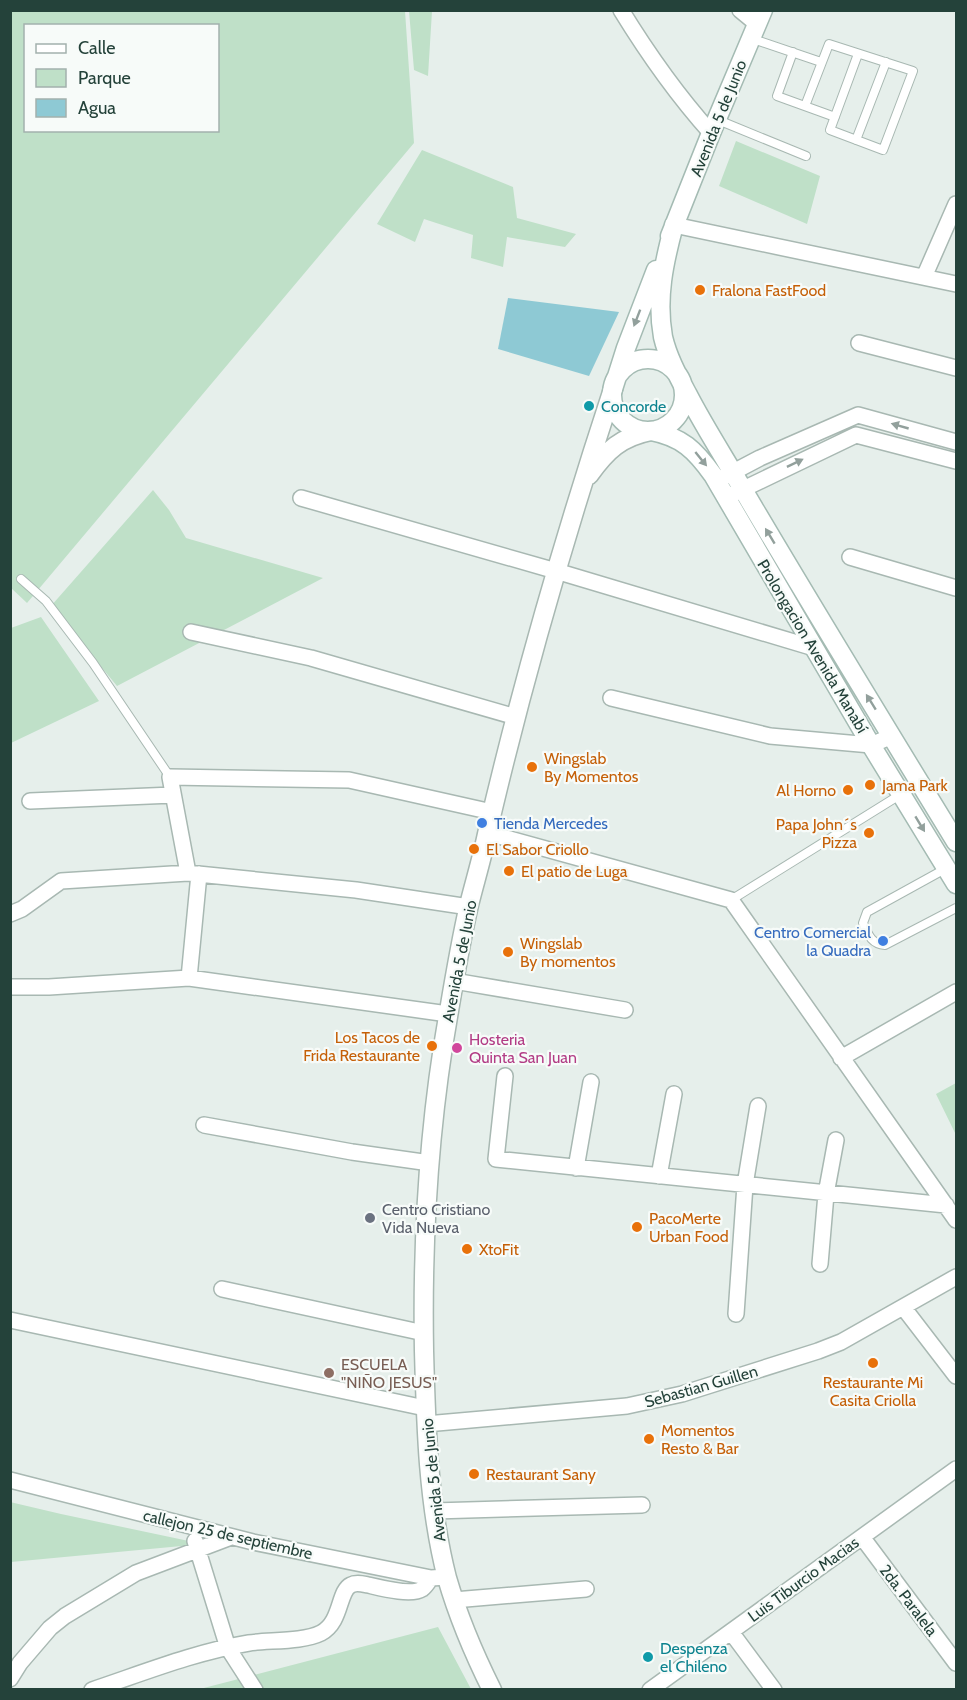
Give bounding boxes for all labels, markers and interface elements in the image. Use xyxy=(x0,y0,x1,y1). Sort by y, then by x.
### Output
legend xyxy=(24,24,219,132)
text: Calle xyxy=(78,37,115,59)
street label: Avenida 5 de Junio xyxy=(686,57,751,179)
text: Parque xyxy=(78,67,131,89)
text: Agua xyxy=(78,97,116,119)
place label: Fralona FastFood xyxy=(712,281,826,300)
marker: Fralona FastFood xyxy=(693,283,707,297)
one-way arrow xyxy=(632,310,642,328)
place label: Concorde xyxy=(601,397,666,416)
marker: Concorde xyxy=(582,399,596,413)
one-way arrow xyxy=(891,421,909,430)
one-way arrow xyxy=(694,451,707,467)
one-way arrow xyxy=(787,459,804,468)
one-way arrow xyxy=(766,527,776,544)
street label: Prolongacion Avenida Manabí xyxy=(753,556,872,737)
one-way arrow xyxy=(866,694,877,711)
place label: Wingslab By Momentos xyxy=(544,749,639,786)
marker: Wingslab By Momentos xyxy=(525,760,539,774)
place label: Jama Park xyxy=(881,776,949,795)
marker: Jama Park xyxy=(863,778,877,792)
place label: Al Horno xyxy=(776,781,836,800)
marker: Al Horno xyxy=(841,783,855,797)
place label: Tienda Mercedes xyxy=(494,814,608,833)
place label: Papa John´s Pizza xyxy=(776,815,857,852)
marker: Tienda Mercedes xyxy=(475,816,489,830)
one-way arrow xyxy=(914,816,925,832)
marker: Papa John´s Pizza xyxy=(862,826,876,840)
place label: El Sabor Criollo xyxy=(486,840,589,859)
marker: El Sabor Criollo xyxy=(467,842,481,856)
place label: El patio de Luga xyxy=(521,862,628,881)
marker: El patio de Luga xyxy=(502,864,516,878)
street label: Avenida 5 de Junio xyxy=(438,898,481,1024)
place label: Centro Comercial la Quadra xyxy=(754,923,871,960)
place label: Wingslab By momentos xyxy=(520,934,616,971)
marker: Centro Comercial la Quadra xyxy=(876,934,890,948)
marker: Wingslab By momentos xyxy=(501,945,515,959)
place label: Los Tacos de Frida Restaurante xyxy=(303,1028,420,1065)
place label: Hosteria Quinta San Juan xyxy=(469,1030,577,1067)
marker: Los Tacos de Frida Restaurante xyxy=(425,1039,439,1053)
marker: Hosteria Quinta San Juan xyxy=(450,1041,464,1055)
place label: Centro Cristiano Vida Nueva xyxy=(382,1200,491,1237)
place label: PacoMerte Urban Food xyxy=(649,1209,729,1246)
marker: Centro Cristiano Vida Nueva xyxy=(363,1211,377,1225)
marker: PacoMerte Urban Food xyxy=(630,1220,644,1234)
place label: XtoFit xyxy=(479,1240,520,1259)
marker: XtoFit xyxy=(460,1242,474,1256)
place label: ESCUELA "NIÑO JESUS" xyxy=(341,1355,437,1392)
marker: Restaurante Mi Casita Criolla xyxy=(866,1356,880,1370)
street label: Sebastian Guillen xyxy=(642,1361,760,1412)
marker: ESCUELA "NIÑO JESUS" xyxy=(322,1366,336,1380)
place label: Restaurante Mi Casita Criolla xyxy=(823,1373,923,1410)
street label: Avenida 5 de Junio xyxy=(418,1417,449,1543)
place label: Momentos Resto & Bar xyxy=(661,1421,739,1458)
marker: Momentos Resto & Bar xyxy=(642,1432,656,1446)
place label: Restaurant Sany xyxy=(486,1465,596,1484)
marker: Restaurant Sany xyxy=(467,1467,481,1481)
street label: callejon 25 de septiembre xyxy=(141,1506,314,1563)
street label: Luis Tiburcio Macias xyxy=(744,1533,863,1626)
street label: 2da. Paralela xyxy=(876,1561,942,1640)
place label: Despenza el Chileno xyxy=(660,1639,728,1676)
marker: Despenza el Chileno xyxy=(641,1650,655,1664)

